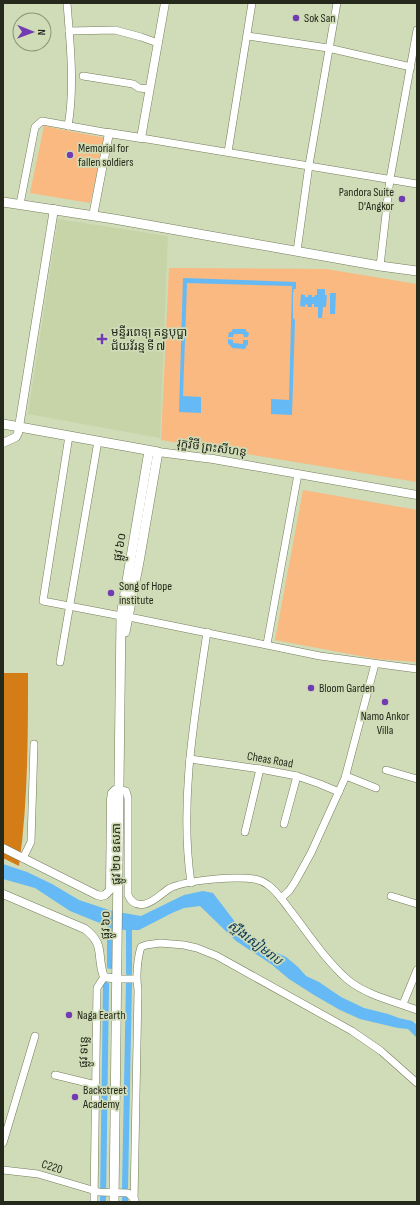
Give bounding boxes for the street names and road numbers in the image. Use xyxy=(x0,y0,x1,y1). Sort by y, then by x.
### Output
street label: រុក្ខវិថី ព្រះសីហនុ xyxy=(176,435,248,460)
street label: ផ្លូវ ៦០ xyxy=(110,532,132,563)
street label: Cheas Road xyxy=(246,749,294,771)
street label: ផ្លូវ ២០ ឧសភា xyxy=(109,823,126,885)
street label: ផ្លូវ ៦០ xyxy=(98,911,116,940)
street label: ផ្លូវ ទន្លេ xyxy=(76,1036,94,1068)
street label: C220 xyxy=(40,1157,64,1177)

